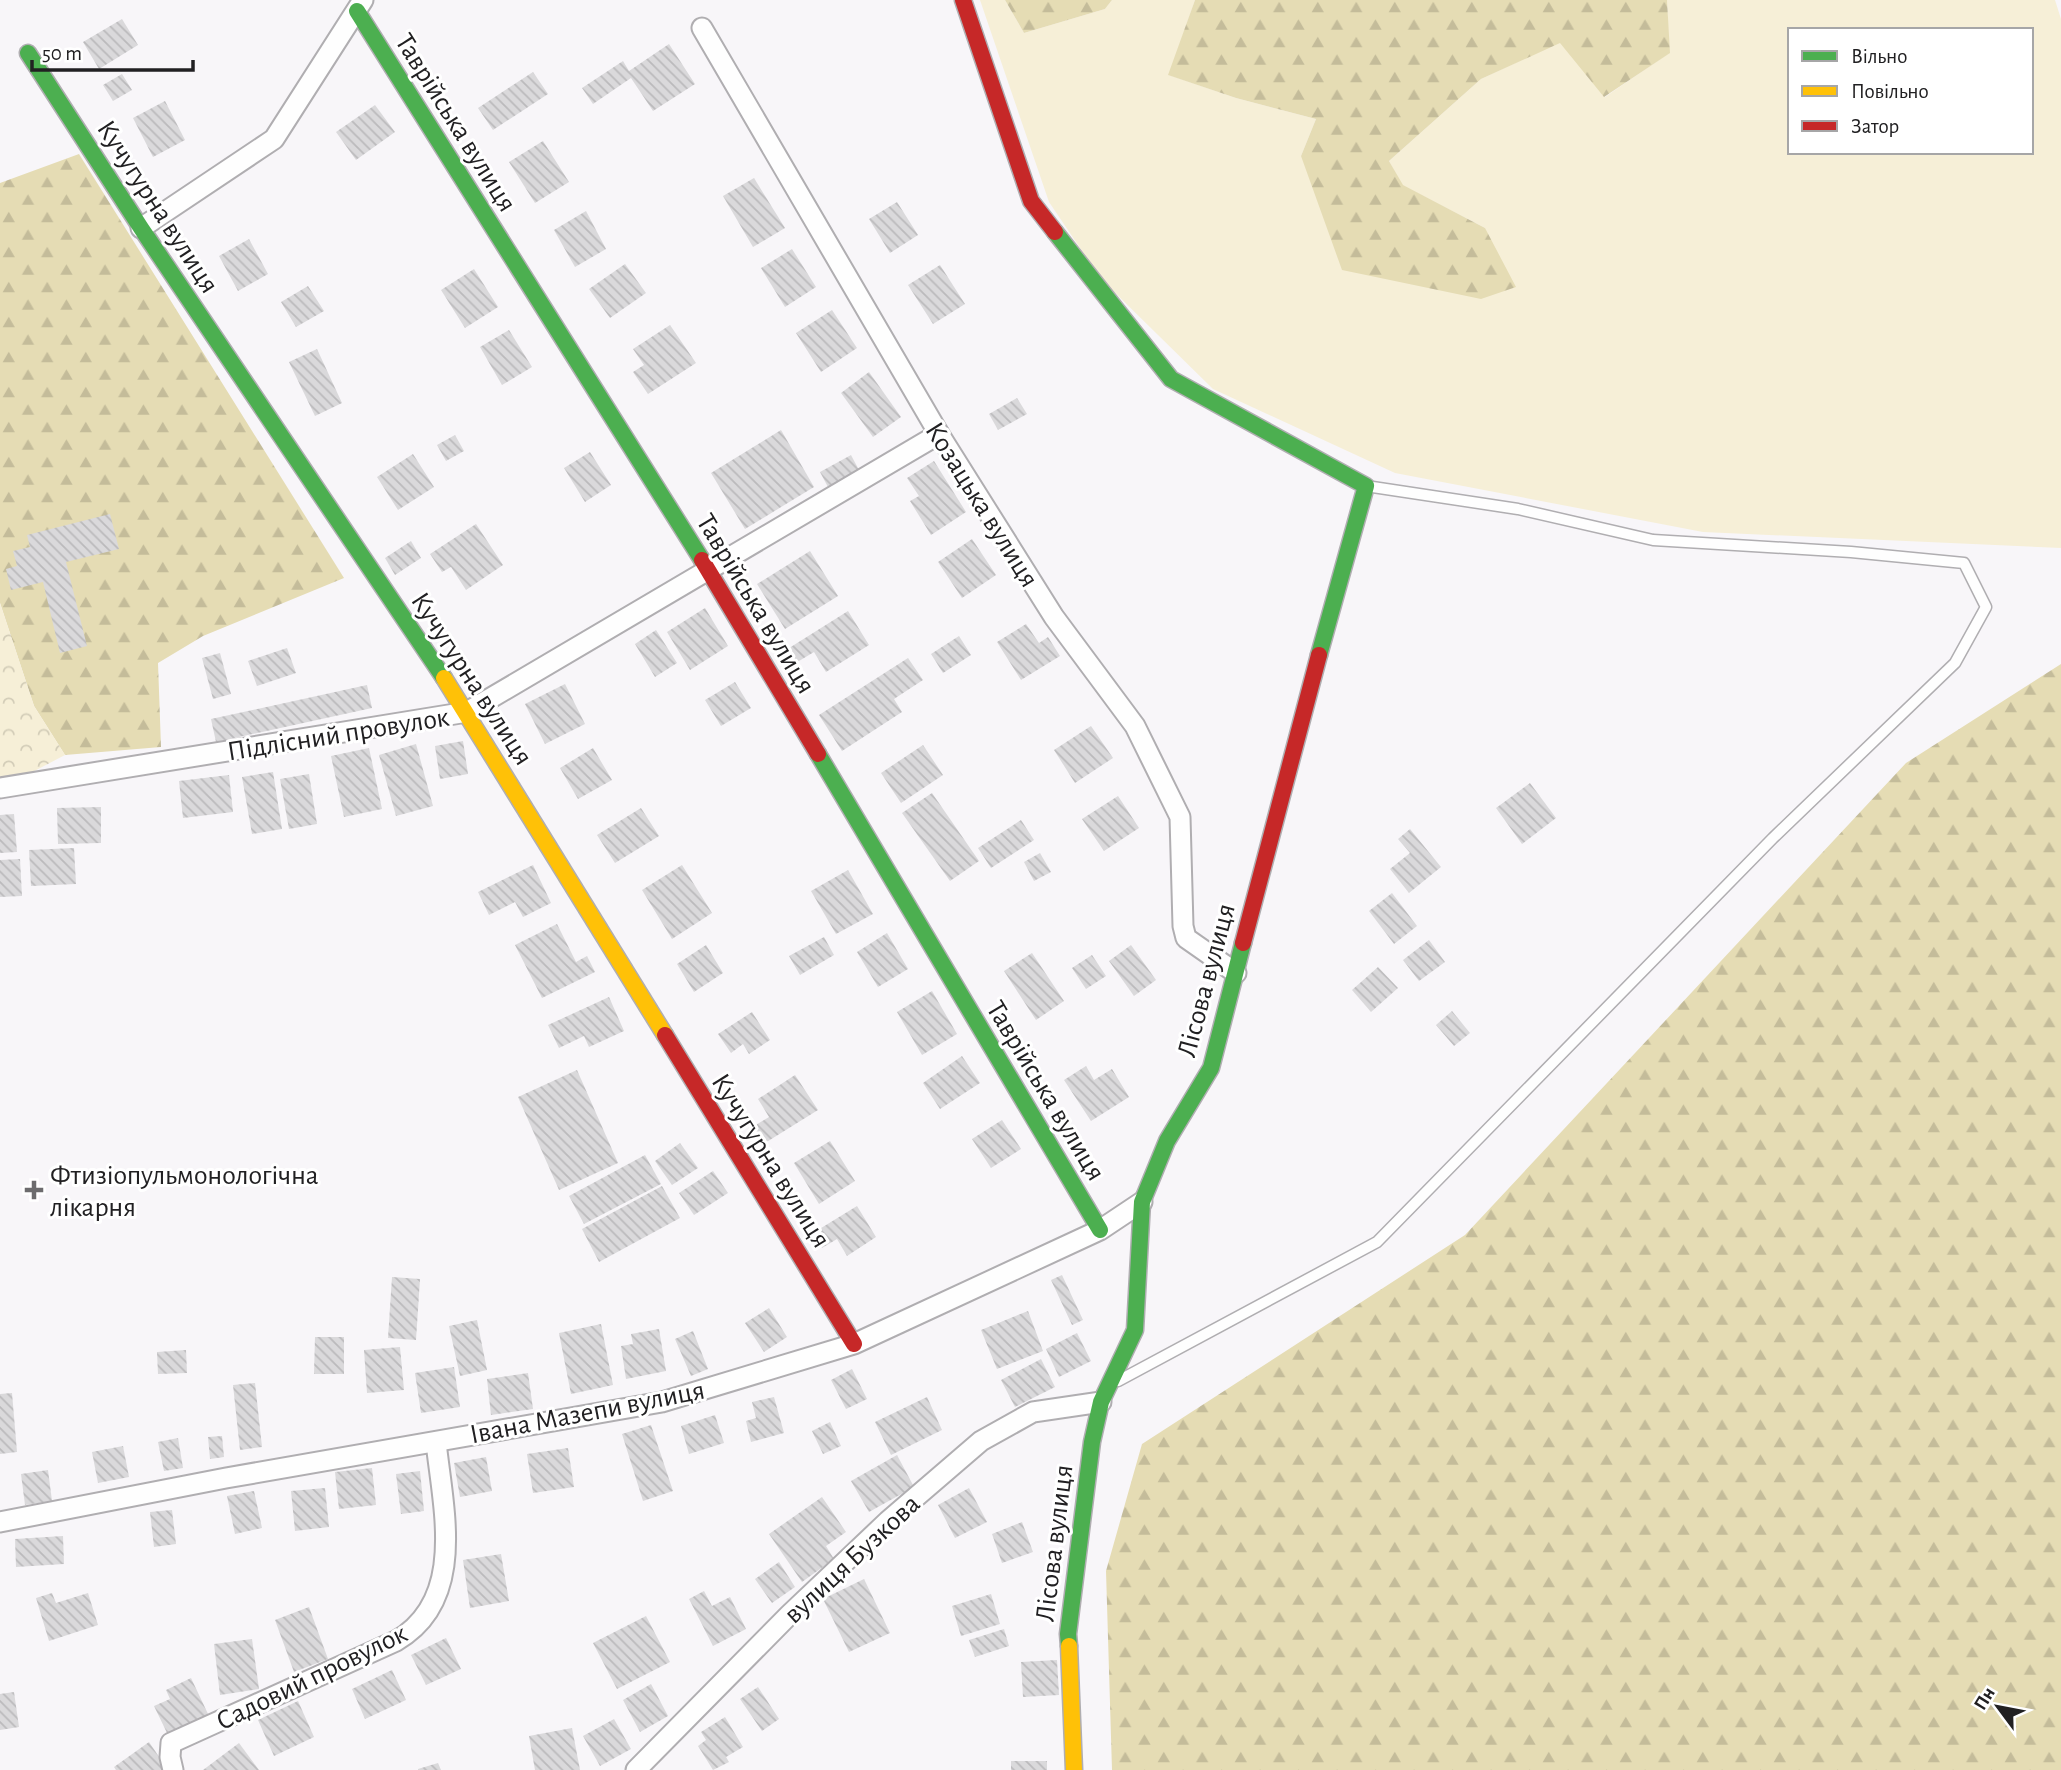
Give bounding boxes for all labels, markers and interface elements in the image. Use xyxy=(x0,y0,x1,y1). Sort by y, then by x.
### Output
scale bar xyxy=(32,28,192,72)
legend xyxy=(1788,28,2033,154)
street label: Таврійська вулиця xyxy=(389,29,521,217)
text: 50 m xyxy=(42,43,82,64)
text: Вільно xyxy=(1851,46,1907,67)
text: Повільно xyxy=(1851,81,1929,102)
street label: Кучугурна вулиця xyxy=(91,116,223,298)
text: Затор xyxy=(1851,116,1899,137)
street label: Козацька вулиця xyxy=(919,418,1043,592)
street label: Таврійська вулиця xyxy=(691,509,820,699)
street label: Кучугурна вулиця xyxy=(405,588,537,770)
street label: Підлісний провулок xyxy=(225,704,451,766)
street label: Лісова вулиця xyxy=(1173,901,1241,1060)
street label: Таврійська вулиця xyxy=(981,996,1110,1186)
street label: Кучугурна вулиця xyxy=(706,1069,835,1253)
place label: Фтизіопульмонологічна лікарня xyxy=(50,1162,319,1222)
marker: Фтизіопульмонологічна лікарня xyxy=(24,1180,44,1200)
street label: Івана Мазепи вулиця xyxy=(468,1376,707,1449)
street label: Лісова вулиця xyxy=(1031,1463,1078,1623)
street label: вулиця Бузкова xyxy=(779,1490,926,1629)
street label: Садовий провулок xyxy=(212,1619,412,1736)
north arrow xyxy=(1963,1672,2033,1742)
text: Пн xyxy=(1971,1684,1999,1714)

